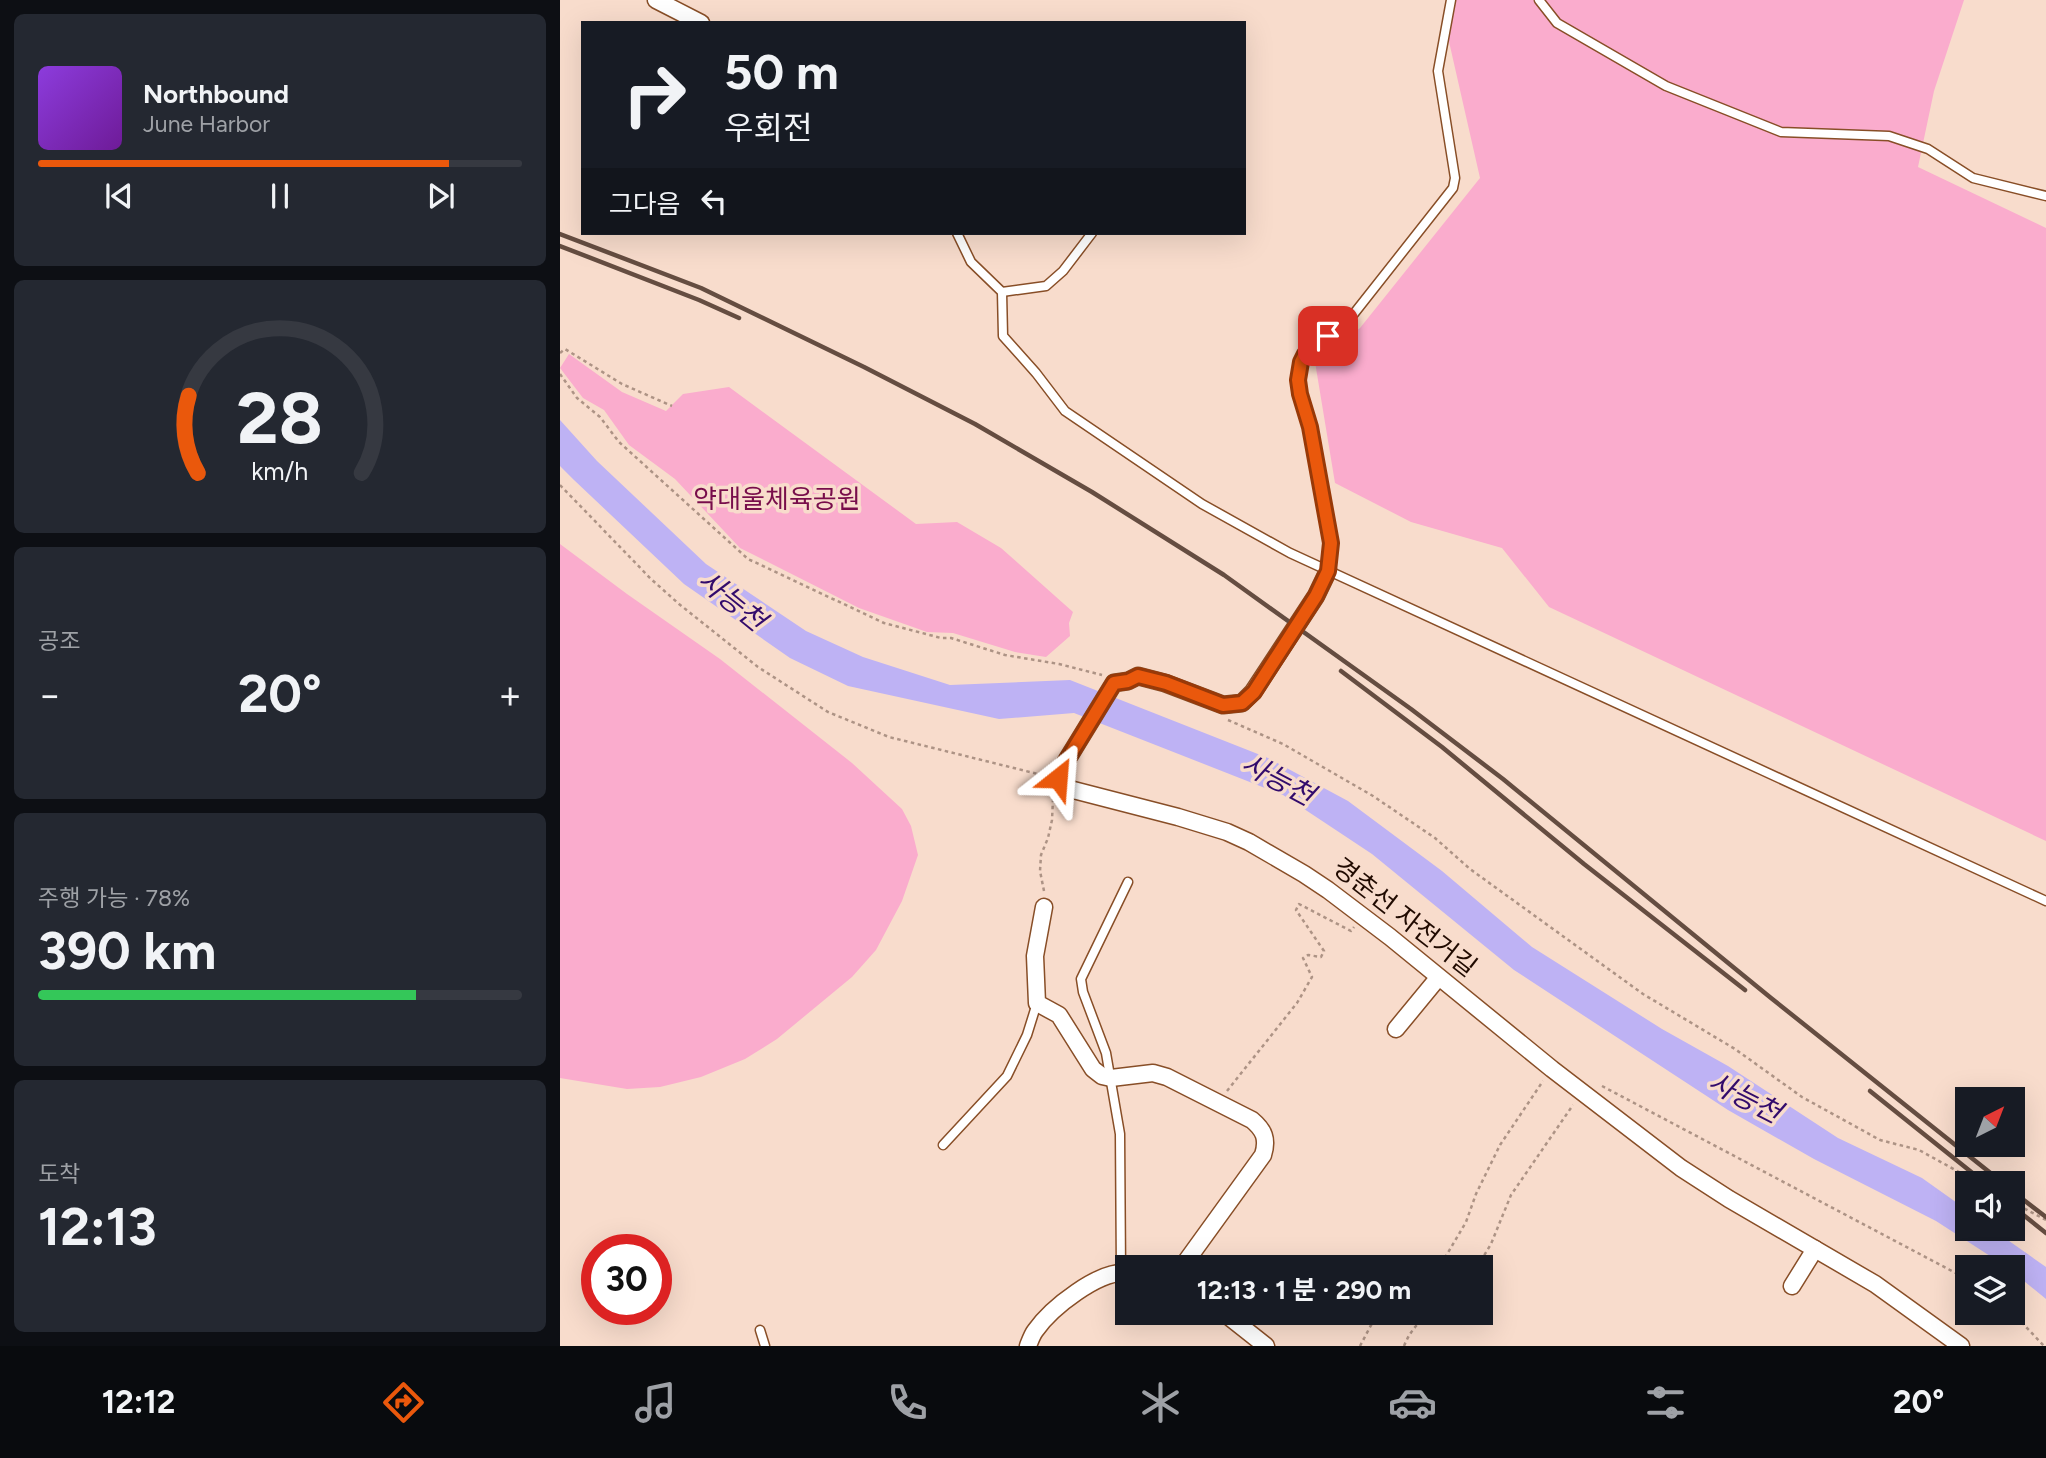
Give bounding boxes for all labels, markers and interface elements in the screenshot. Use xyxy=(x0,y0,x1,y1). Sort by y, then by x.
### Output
text: 50 m xyxy=(724,42,839,101)
icon: right xyxy=(609,49,700,140)
text: Northbound xyxy=(143,78,289,110)
text: 우회전 xyxy=(724,109,812,147)
text: June Harbor xyxy=(143,110,270,138)
icon: previous xyxy=(100,177,138,215)
icon: pause xyxy=(261,177,299,215)
icon: next xyxy=(422,177,460,215)
icon: left xyxy=(695,182,733,220)
text: 그다음 xyxy=(609,188,681,220)
pin xyxy=(1298,306,1358,366)
icon: arrive xyxy=(1309,317,1347,355)
text: 28 xyxy=(237,374,323,461)
text: km/h xyxy=(251,455,309,485)
park label: 약대울체육공원 xyxy=(693,483,861,515)
water label: 사능천 xyxy=(691,562,775,640)
text: 공조 xyxy=(38,627,80,655)
text: 20° xyxy=(238,663,322,725)
text: − xyxy=(38,672,62,718)
text: + xyxy=(498,672,522,718)
position arrow xyxy=(1021,741,1095,815)
water label: 사능천 xyxy=(1236,746,1323,814)
street label: 경춘선 자전거길 xyxy=(1327,851,1483,983)
text: 주행 가능 · 78% xyxy=(38,884,190,912)
text: 390 km xyxy=(38,920,216,982)
water label: 사능천 xyxy=(1703,1064,1790,1131)
north arrow xyxy=(1955,1087,2025,1157)
map controls xyxy=(1955,1087,2025,1325)
text: 도착 xyxy=(38,1160,80,1188)
button: sound xyxy=(1955,1171,2025,1241)
text: 12:13 xyxy=(38,1196,157,1258)
speed limit sign: 30 xyxy=(581,1234,672,1325)
button: layers xyxy=(1955,1255,2025,1325)
text: 12:13 · 1 분 · 290 m xyxy=(1197,1274,1411,1306)
icon: directions xyxy=(379,1378,428,1427)
icon: music xyxy=(631,1378,680,1427)
icon: phone xyxy=(883,1378,932,1427)
icon: climate xyxy=(1136,1378,1185,1427)
icon: car xyxy=(1388,1378,1437,1427)
icon: filters xyxy=(1641,1378,1690,1427)
text: 12:12 xyxy=(102,1383,175,1421)
text: 20° xyxy=(1893,1383,1944,1421)

